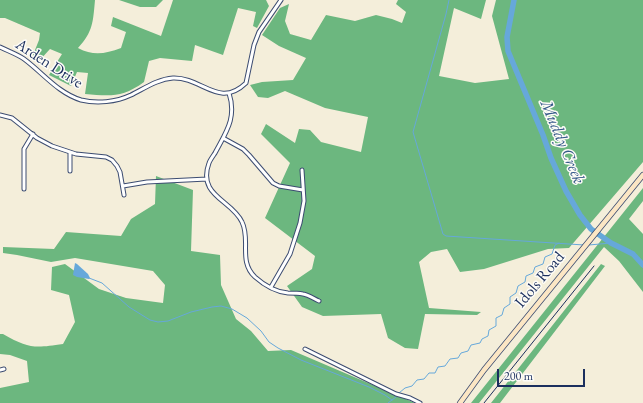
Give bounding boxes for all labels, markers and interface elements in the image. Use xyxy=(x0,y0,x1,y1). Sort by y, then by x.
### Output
street label: Arden Drive xyxy=(12,35,86,93)
water label: Muddy Creek xyxy=(535,97,589,187)
street label: Idols Road xyxy=(511,248,569,312)
scale bar xyxy=(499,361,587,387)
text: 200 m xyxy=(504,368,533,384)

